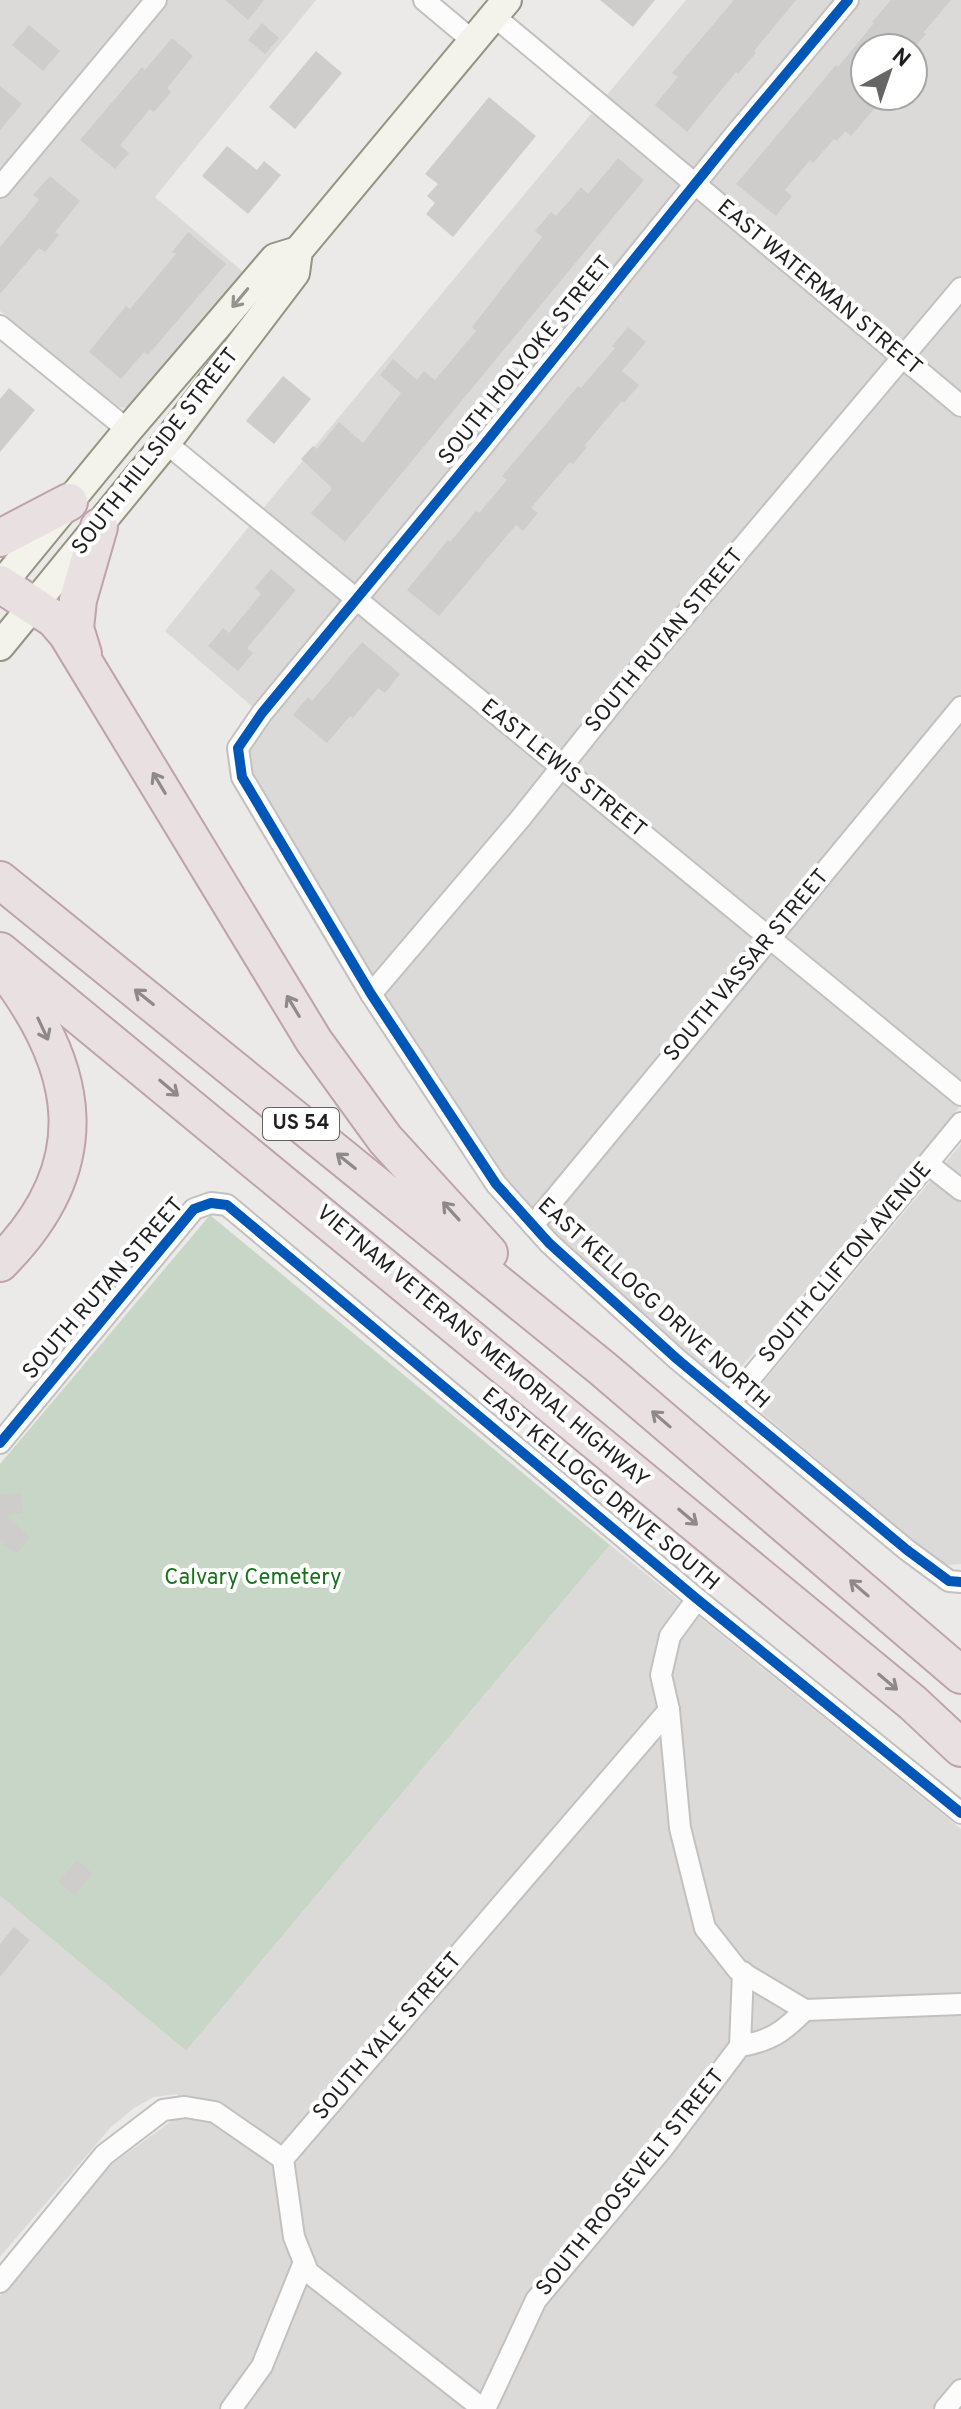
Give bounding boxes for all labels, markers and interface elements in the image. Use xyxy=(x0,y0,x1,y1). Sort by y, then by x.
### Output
north arrow xyxy=(849,32,929,112)
text: N xyxy=(886,43,915,74)
street label: EAST WATERMAN STREET xyxy=(711,194,927,382)
street label: SOUTH HOLYOKE STREET xyxy=(433,251,619,471)
one-way arrow xyxy=(231,288,249,308)
street label: SOUTH HILLSIDE STREET xyxy=(67,343,245,561)
street label: SOUTH RUTAN STREET xyxy=(580,543,750,739)
street label: EAST LEWIS STREET xyxy=(475,694,651,844)
one-way arrow xyxy=(150,772,166,795)
street label: SOUTH VASSAR STREET xyxy=(659,864,835,1068)
one-way arrow xyxy=(134,988,155,1006)
one-way arrow xyxy=(285,995,301,1018)
one-way arrow xyxy=(36,1016,51,1040)
one-way arrow xyxy=(158,1079,179,1097)
road number: US 54 xyxy=(263,1108,339,1140)
one-way arrow xyxy=(336,1152,357,1169)
street label: SOUTH CLIFTON AVENUE xyxy=(754,1157,938,1369)
street label: SOUTH RUTAN STREET xyxy=(18,1193,190,1385)
street label: EAST KELLOGG DRIVE NORTH xyxy=(531,1193,775,1415)
street label: VIETNAM VETERANS MEMORIAL HIGHWAY xyxy=(310,1200,654,1494)
one-way arrow xyxy=(442,1202,460,1222)
street label: EAST KELLOGG DRIVE SOUTH xyxy=(476,1383,724,1597)
one-way arrow xyxy=(652,1410,672,1428)
one-way arrow xyxy=(677,1508,698,1526)
park label: Calvary Cemetery xyxy=(164,1565,342,1592)
one-way arrow xyxy=(849,1579,870,1597)
one-way arrow xyxy=(878,1673,898,1691)
street label: SOUTH YALE STREET xyxy=(308,1948,468,2126)
street label: SOUTH ROOSEVELT STREET xyxy=(531,2064,731,2302)

